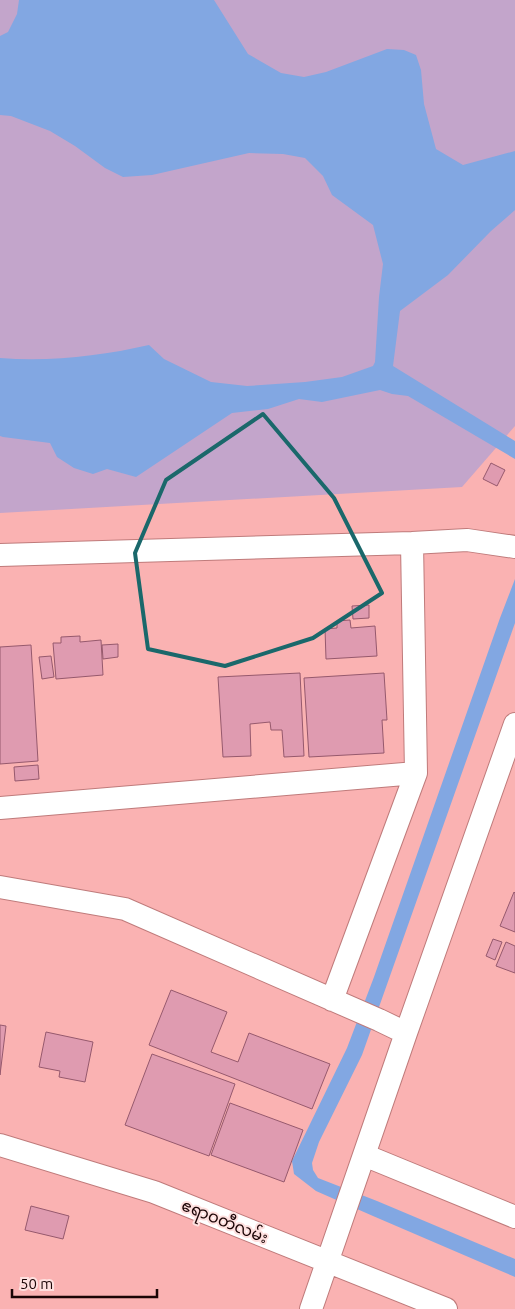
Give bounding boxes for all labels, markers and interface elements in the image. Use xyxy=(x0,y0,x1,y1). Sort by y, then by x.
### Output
street label: ဧရာဝတီလမ်း xyxy=(177,1194,272,1251)
scale bar xyxy=(12,1266,158,1298)
text: 50 m xyxy=(20,1275,53,1292)

